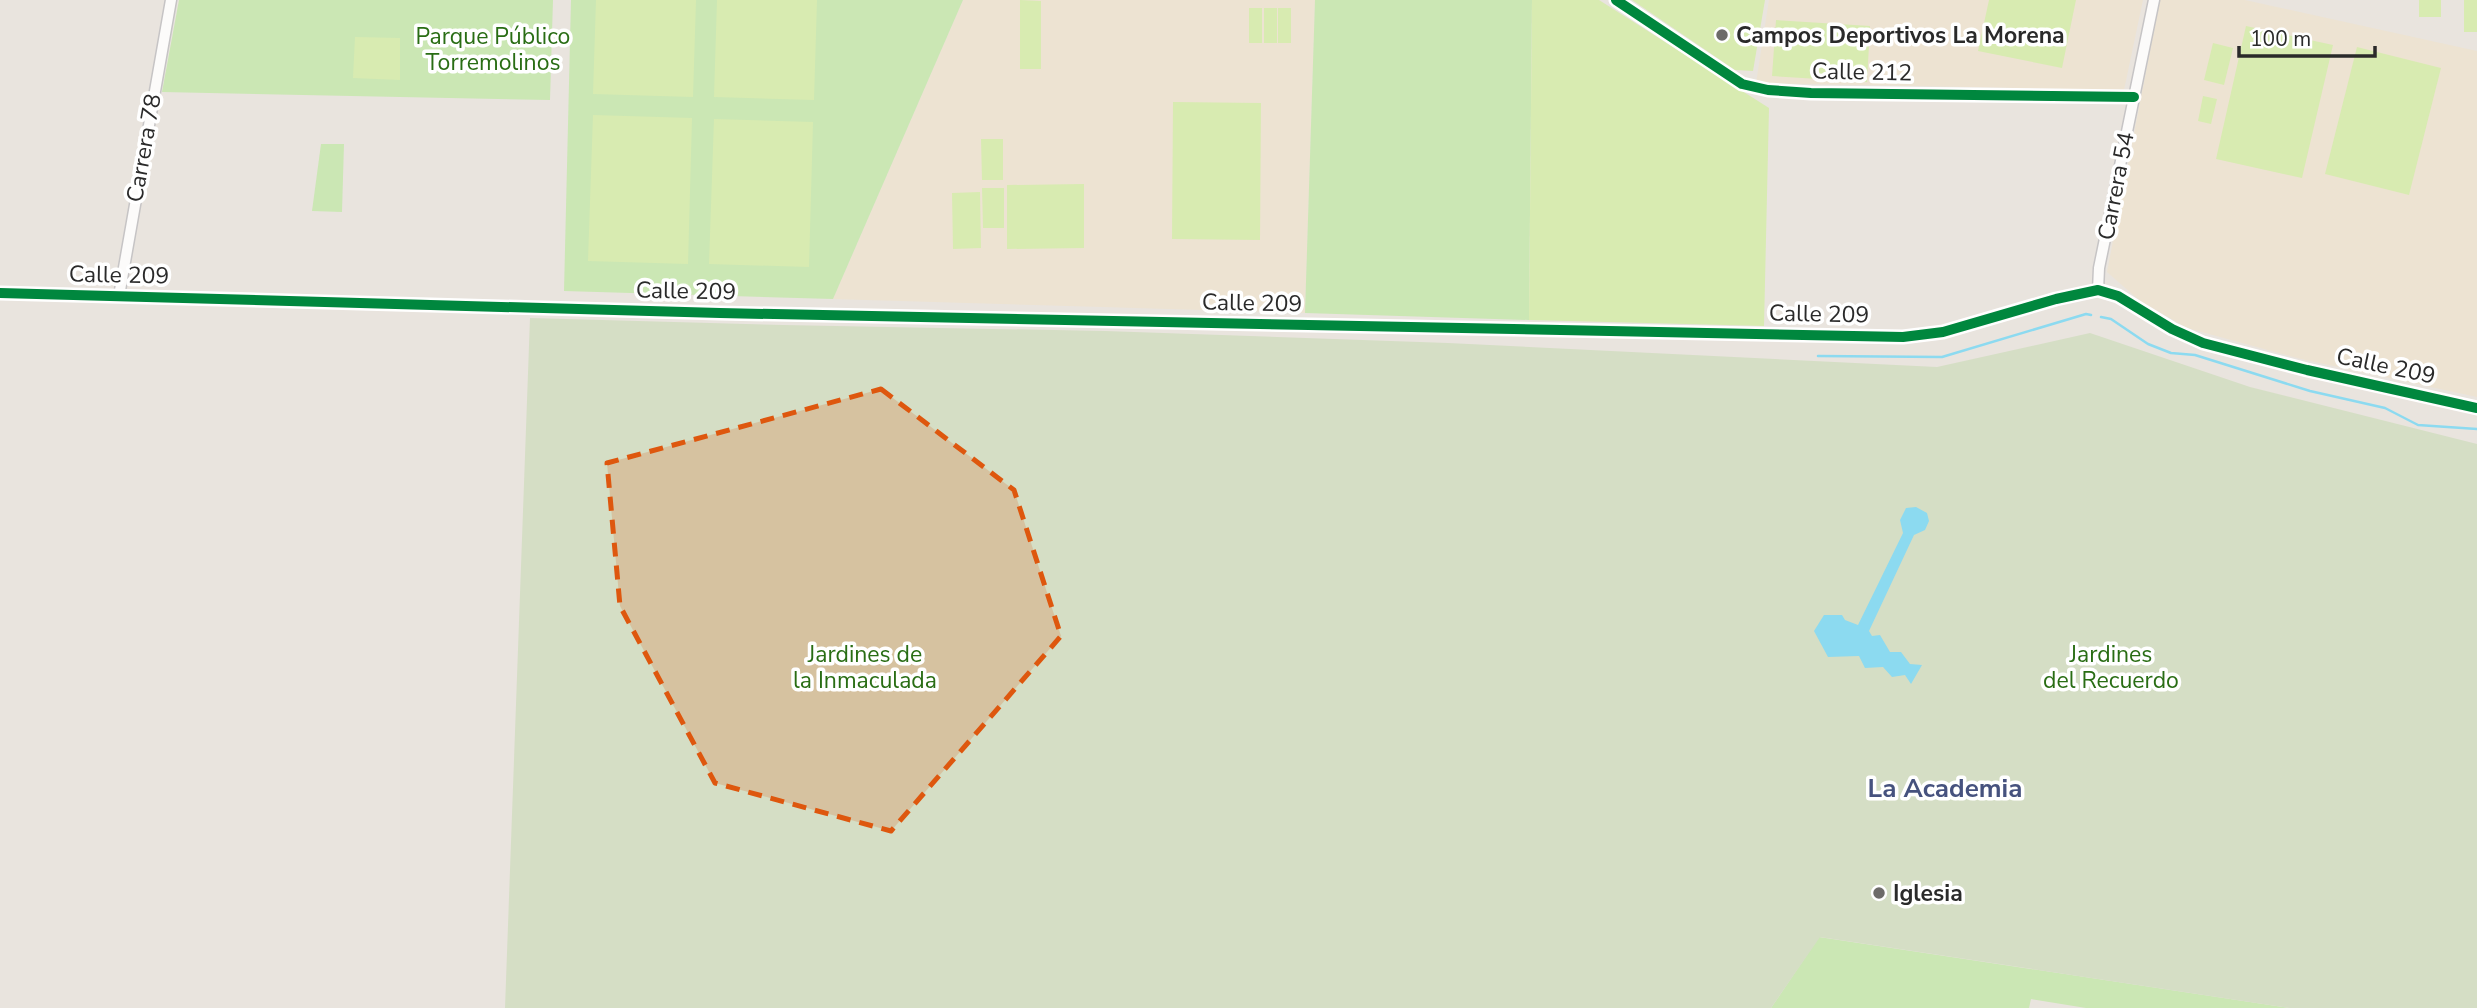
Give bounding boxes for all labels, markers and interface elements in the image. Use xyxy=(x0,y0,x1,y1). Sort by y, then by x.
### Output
scale bar xyxy=(2239,14,2376,58)
place label: Campos Deportivos La Morena xyxy=(1736,20,2065,51)
park label: Parque Público Torremolinos xyxy=(416,21,570,78)
text: 100 m xyxy=(2250,25,2311,53)
marker: Campos Deportivos La Morena xyxy=(1714,27,1730,43)
street label: Calle 212 xyxy=(1812,56,1912,88)
street label: Carrera 78 xyxy=(119,91,169,205)
street label: Carrera 54 xyxy=(2090,129,2142,243)
street label: Calle 209 xyxy=(69,259,169,291)
street label: Calle 209 xyxy=(636,275,736,307)
street label: Calle 209 xyxy=(1202,287,1302,319)
street label: Calle 209 xyxy=(1769,298,1869,330)
street label: Calle 209 xyxy=(2334,340,2438,392)
park label: Jardines de la Inmaculada xyxy=(793,639,937,696)
park label: Jardines del Recuerdo xyxy=(2043,639,2179,696)
district label: La Academia xyxy=(1868,771,2022,806)
place label: Iglesia xyxy=(1893,878,1963,909)
marker: Iglesia xyxy=(1871,885,1887,901)

